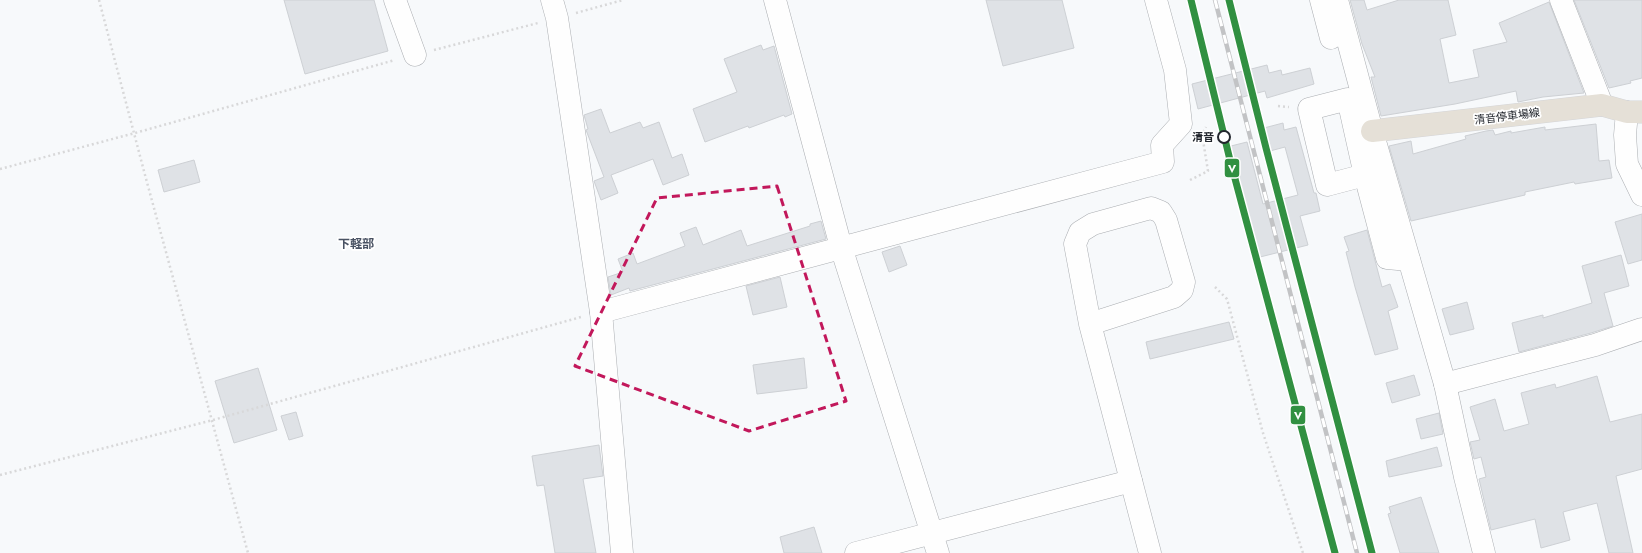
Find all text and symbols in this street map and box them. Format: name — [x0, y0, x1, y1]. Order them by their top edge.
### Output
street label: 清音停車場線 — [1473, 104, 1541, 128]
place label: 清音 — [1192, 129, 1214, 145]
marker: 清音 — [1217, 130, 1231, 144]
line badge: V — [1224, 158, 1240, 178]
text: V — [1227, 160, 1237, 176]
district label: 下軽部 — [338, 235, 374, 253]
line badge: V — [1290, 405, 1306, 425]
text: V — [1293, 407, 1303, 423]

